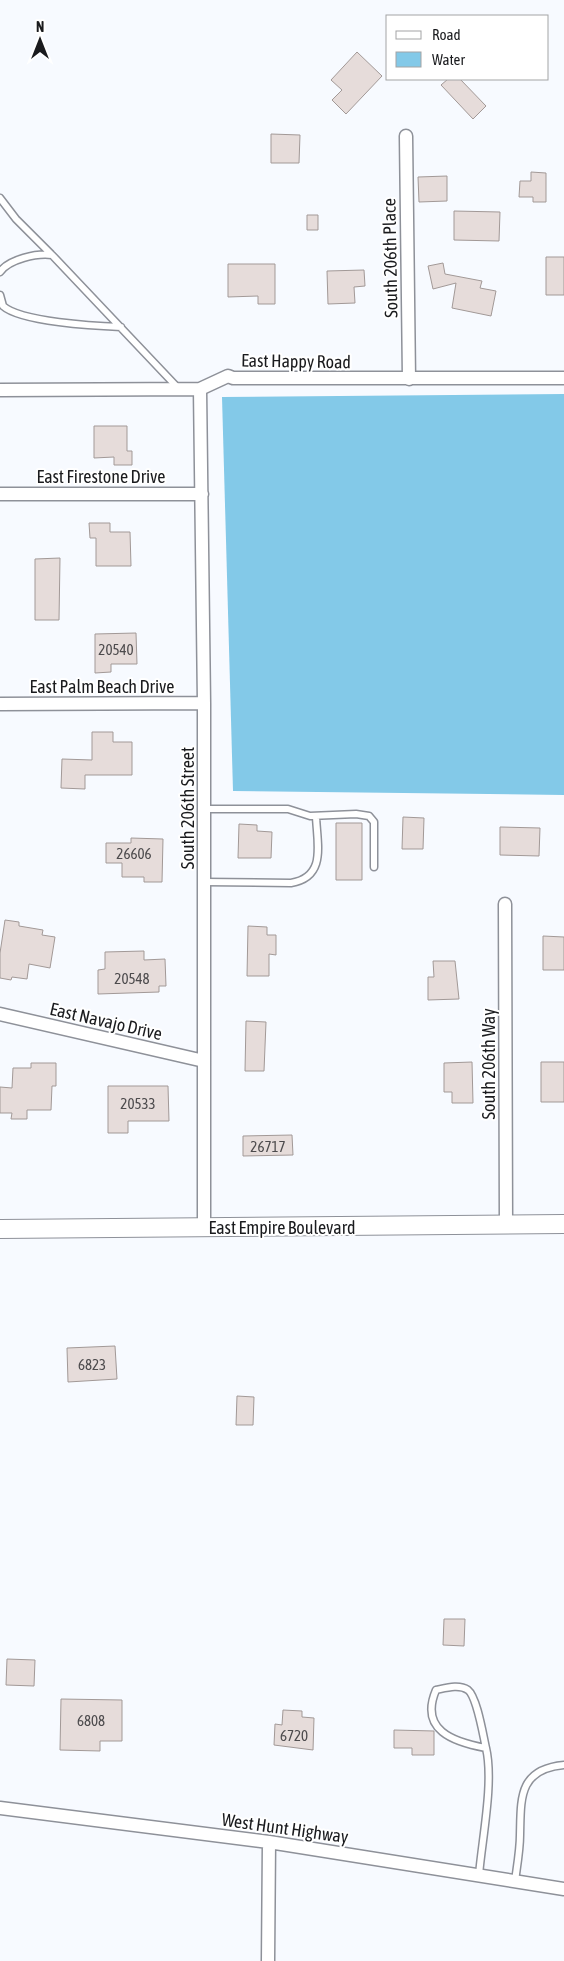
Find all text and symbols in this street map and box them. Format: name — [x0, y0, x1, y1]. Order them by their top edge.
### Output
north arrow — [15, 15, 65, 65]
legend — [386, 15, 549, 80]
text: N — [36, 19, 44, 35]
text: Road — [432, 26, 461, 43]
text: Water — [432, 51, 465, 68]
street label: South 206th Place — [378, 198, 402, 318]
street label: East Happy Road — [241, 350, 351, 372]
street label: East Firestone Drive — [36, 466, 166, 487]
house number: 20540 — [98, 641, 134, 658]
street label: East Palm Beach Drive — [30, 676, 174, 697]
street label: South 206th Street — [177, 747, 198, 869]
house number: 26606 — [116, 845, 152, 862]
house number: 20548 — [114, 970, 150, 987]
street label: East Navajo Drive — [48, 998, 164, 1044]
street label: South 206th Way — [478, 1008, 499, 1120]
house number: 20533 — [120, 1095, 156, 1112]
house number: 26717 — [250, 1138, 286, 1155]
street label: East Empire Boulevard — [208, 1217, 356, 1238]
house number: 6823 — [78, 1356, 106, 1373]
house number: 6808 — [77, 1712, 105, 1729]
house number: 6720 — [280, 1727, 308, 1744]
street label: West Hunt Highway — [220, 1809, 350, 1847]

